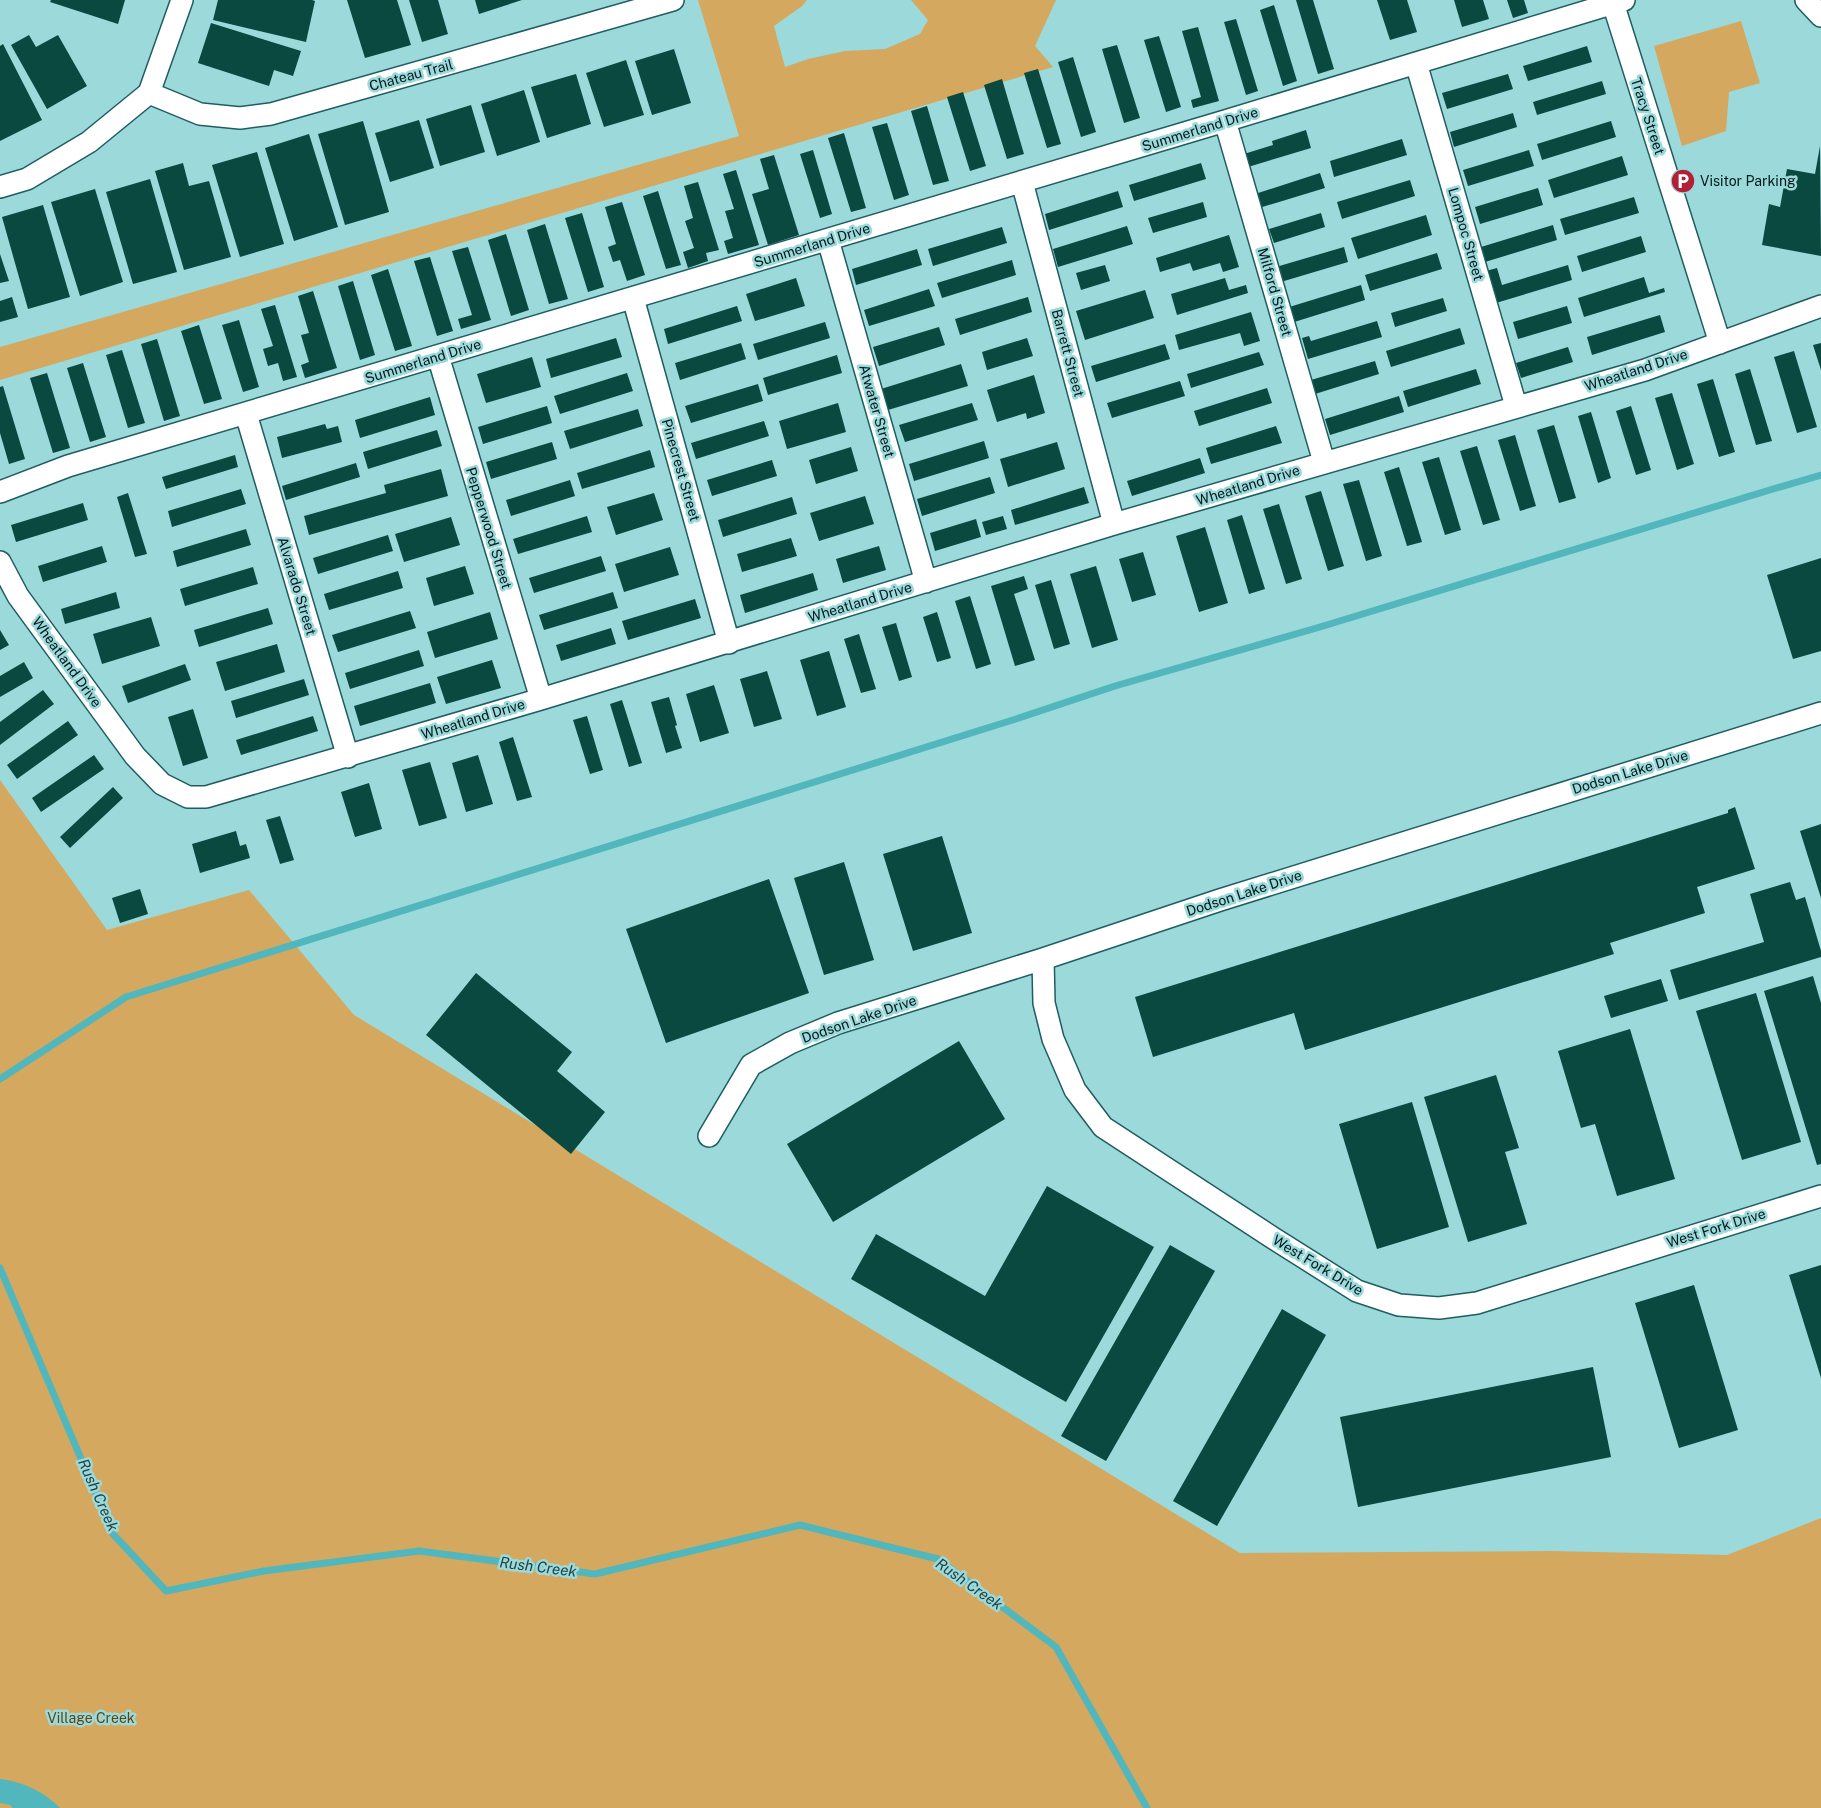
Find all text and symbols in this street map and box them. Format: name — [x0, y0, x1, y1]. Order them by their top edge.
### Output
street label: Chateau Trail — [367, 56, 455, 94]
street label: Tracy Street — [1628, 75, 1668, 157]
street label: Summerland Drive — [1140, 104, 1260, 154]
parking icon: Visitor Parking — [1670, 168, 1696, 194]
place label: Visitor Parking — [1700, 173, 1796, 189]
street label: Lompoc Street — [1445, 186, 1487, 282]
street label: Summerland Drive — [752, 220, 872, 270]
street label: Milford Street — [1255, 246, 1295, 338]
street label: Barrett Street — [1049, 307, 1087, 399]
street label: Summerland Drive — [363, 336, 483, 386]
street label: Wheatland Drive — [1582, 346, 1690, 394]
street label: Atwater Street — [856, 363, 898, 459]
street label: Pinecrest Street — [659, 417, 703, 523]
street label: Wheatland Drive — [1194, 462, 1302, 508]
street label: Pepperwood Street — [463, 465, 515, 591]
street label: Alvarado Street — [274, 535, 320, 637]
street label: Wheatland Drive — [806, 579, 914, 625]
street label: Wheatland Drive — [29, 614, 105, 710]
street label: Wheatland Drive — [419, 696, 527, 742]
street label: Dodson Lake Drive — [1570, 747, 1690, 797]
street label: Dodson Lake Drive — [1184, 867, 1304, 919]
street label: Dodson Lake Drive — [800, 992, 919, 1046]
street label: West Fork Drive — [1665, 1205, 1767, 1251]
street label: West Fork Drive — [1270, 1232, 1366, 1298]
water label: Rush Creek — [75, 1456, 122, 1534]
water label: Rush Creek — [499, 1553, 578, 1580]
water label: Rush Creek — [933, 1554, 1007, 1613]
park label: Village Creek — [47, 1710, 135, 1726]

